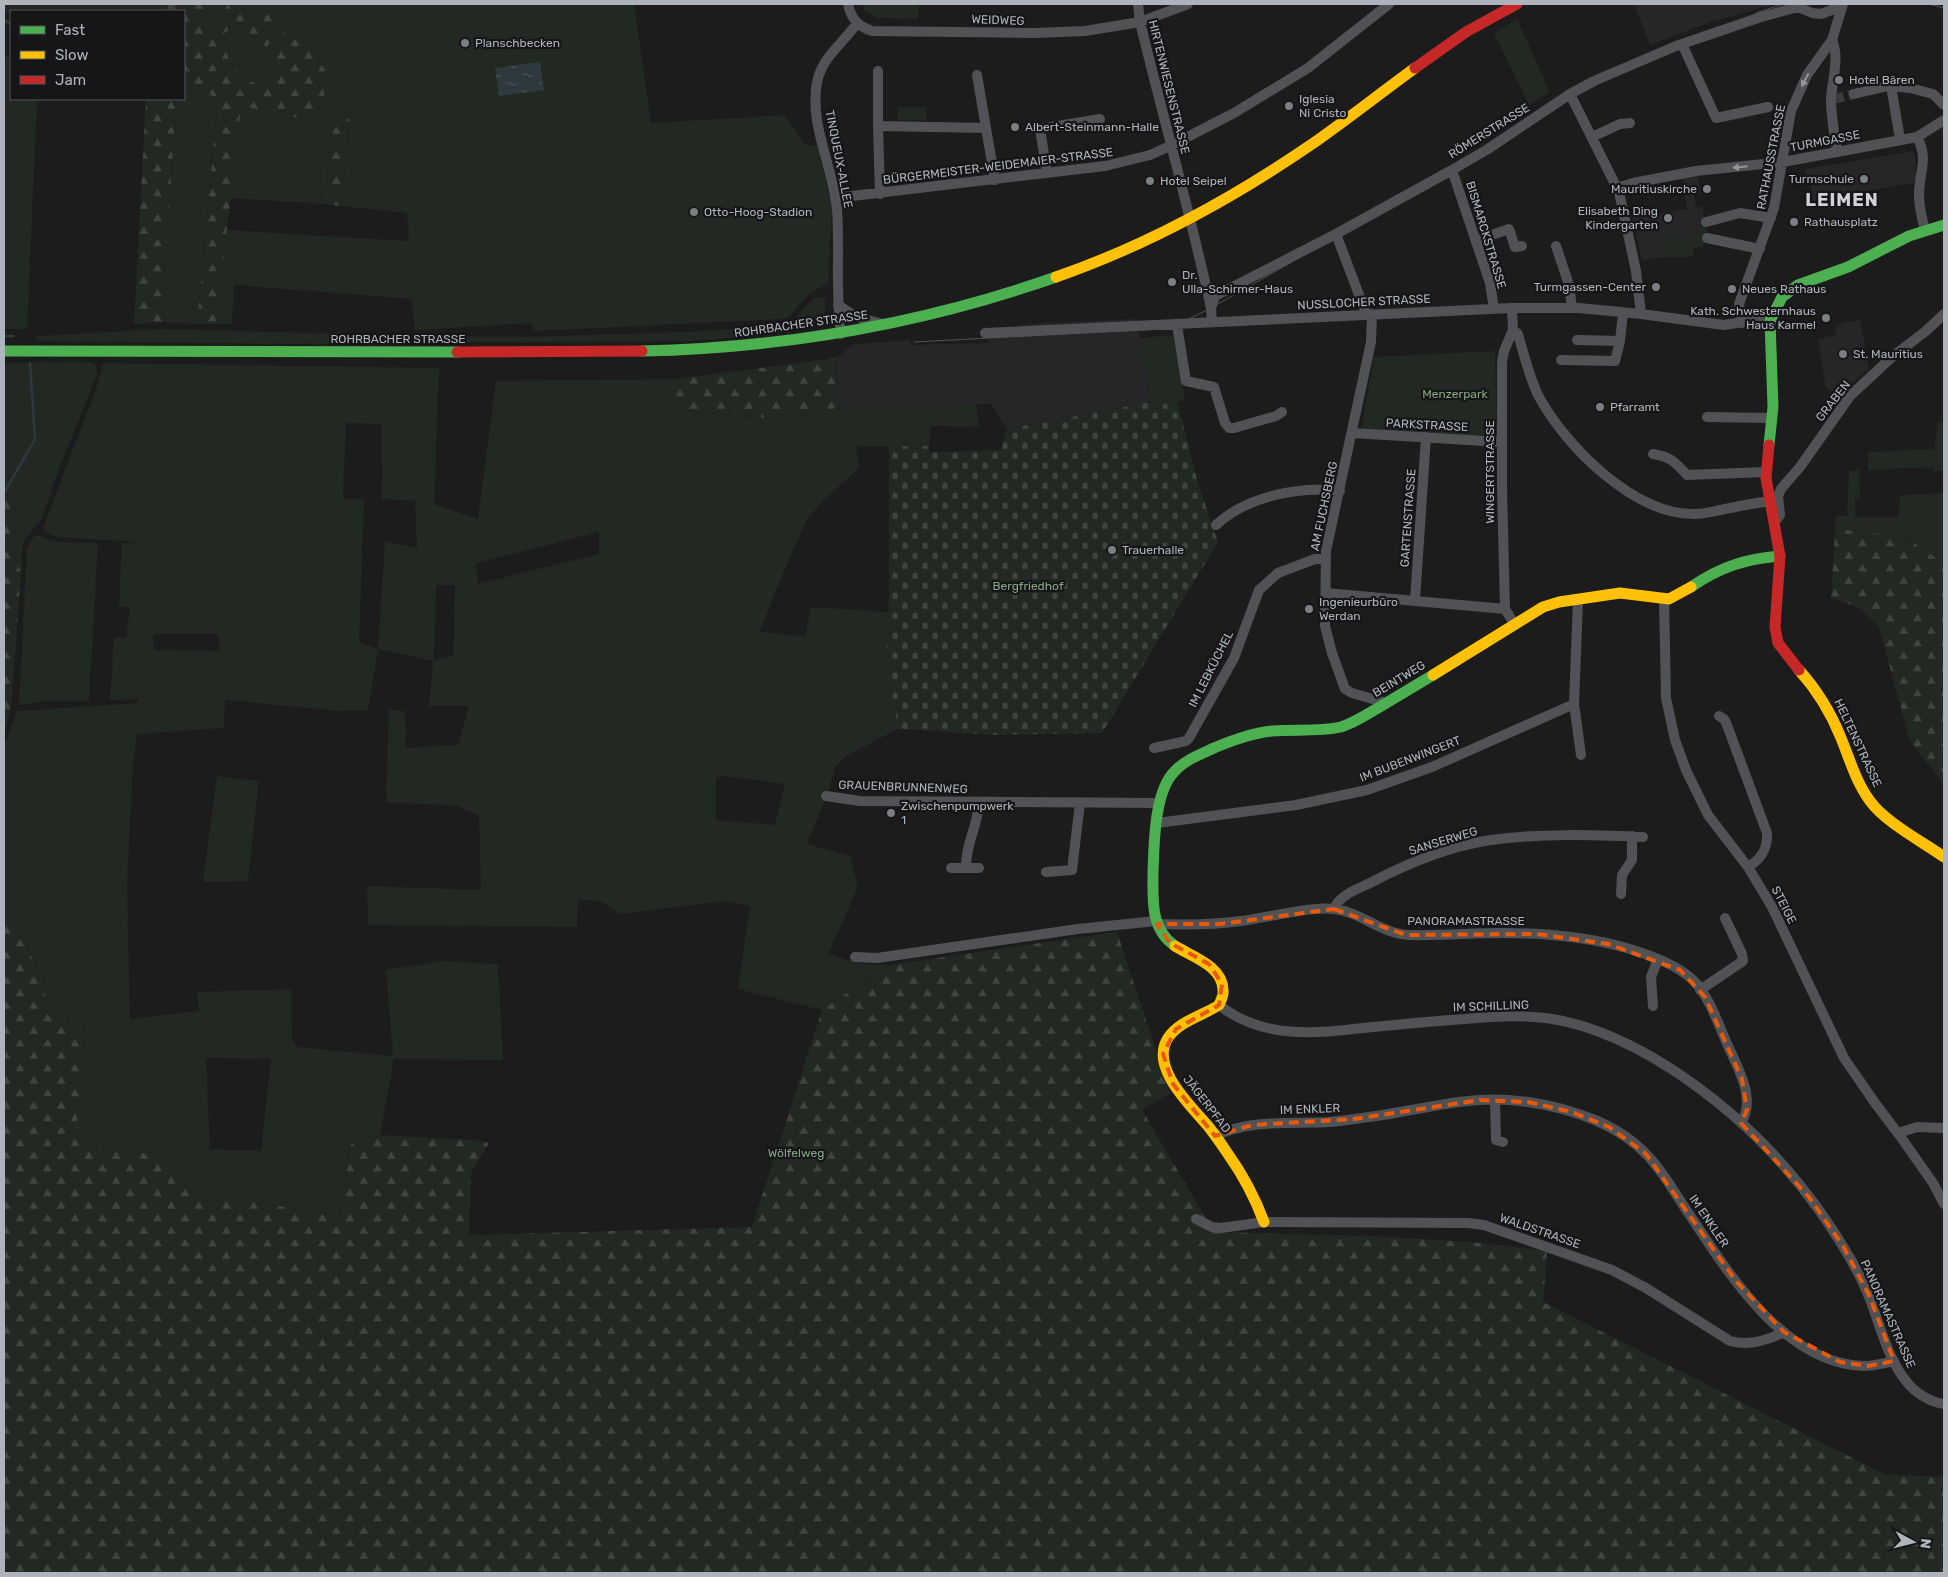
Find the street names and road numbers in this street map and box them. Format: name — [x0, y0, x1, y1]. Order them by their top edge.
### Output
street label: WEIDWEG — [971, 12, 1025, 28]
street label: HIRTENWIESENSTRASSE — [1146, 19, 1192, 155]
street label: RÖMERSTRASSE — [1446, 100, 1532, 162]
street label: RATHAUSSTRASSE — [1754, 103, 1788, 211]
street label: TINQUEUX-ALLEE — [823, 109, 855, 209]
street label: TURMGASSE — [1789, 127, 1861, 155]
street label: BÜRGERMEISTER-WEIDEMAIER-STRASSE — [882, 145, 1114, 187]
street label: BISMARCKSTRASSE — [1463, 180, 1509, 290]
street label: NUSSLOCHER STRASSE — [1297, 292, 1431, 312]
street label: ROHRBACHER STRASSE — [733, 308, 869, 340]
street label: ROHRBACHER STRASSE — [330, 332, 466, 346]
street label: GRABEN — [1813, 378, 1853, 424]
street label: PARKSTRASSE — [1385, 416, 1469, 434]
street label: WINGERTSTRASSE — [1483, 420, 1497, 524]
street label: AM FUCHSBERG — [1308, 460, 1340, 552]
street label: GARTENSTRASSE — [1398, 468, 1418, 568]
street label: IM LEBKÜCHEL — [1186, 628, 1236, 710]
street label: BEINTWEG — [1370, 658, 1428, 700]
street label: HELTENSTRASSE — [1831, 697, 1885, 789]
street label: IM BUBENWINGERT — [1357, 733, 1463, 785]
street label: GRAUENBRUNNENWEG — [838, 778, 968, 796]
street label: SANSERWEG — [1407, 824, 1479, 858]
street label: STEIGE — [1769, 884, 1799, 926]
street label: PANORAMASTRASSE — [1407, 914, 1525, 928]
street label: IM SCHILLING — [1453, 998, 1529, 1014]
street label: JÄGERPFAD — [1180, 1072, 1234, 1136]
street label: IM ENKLER — [1280, 1101, 1341, 1117]
street label: IM ENKLER — [1686, 1192, 1732, 1250]
street label: WALDSTRASSE — [1498, 1211, 1582, 1251]
street label: PANORAMASTRASSE — [1858, 1258, 1918, 1370]

